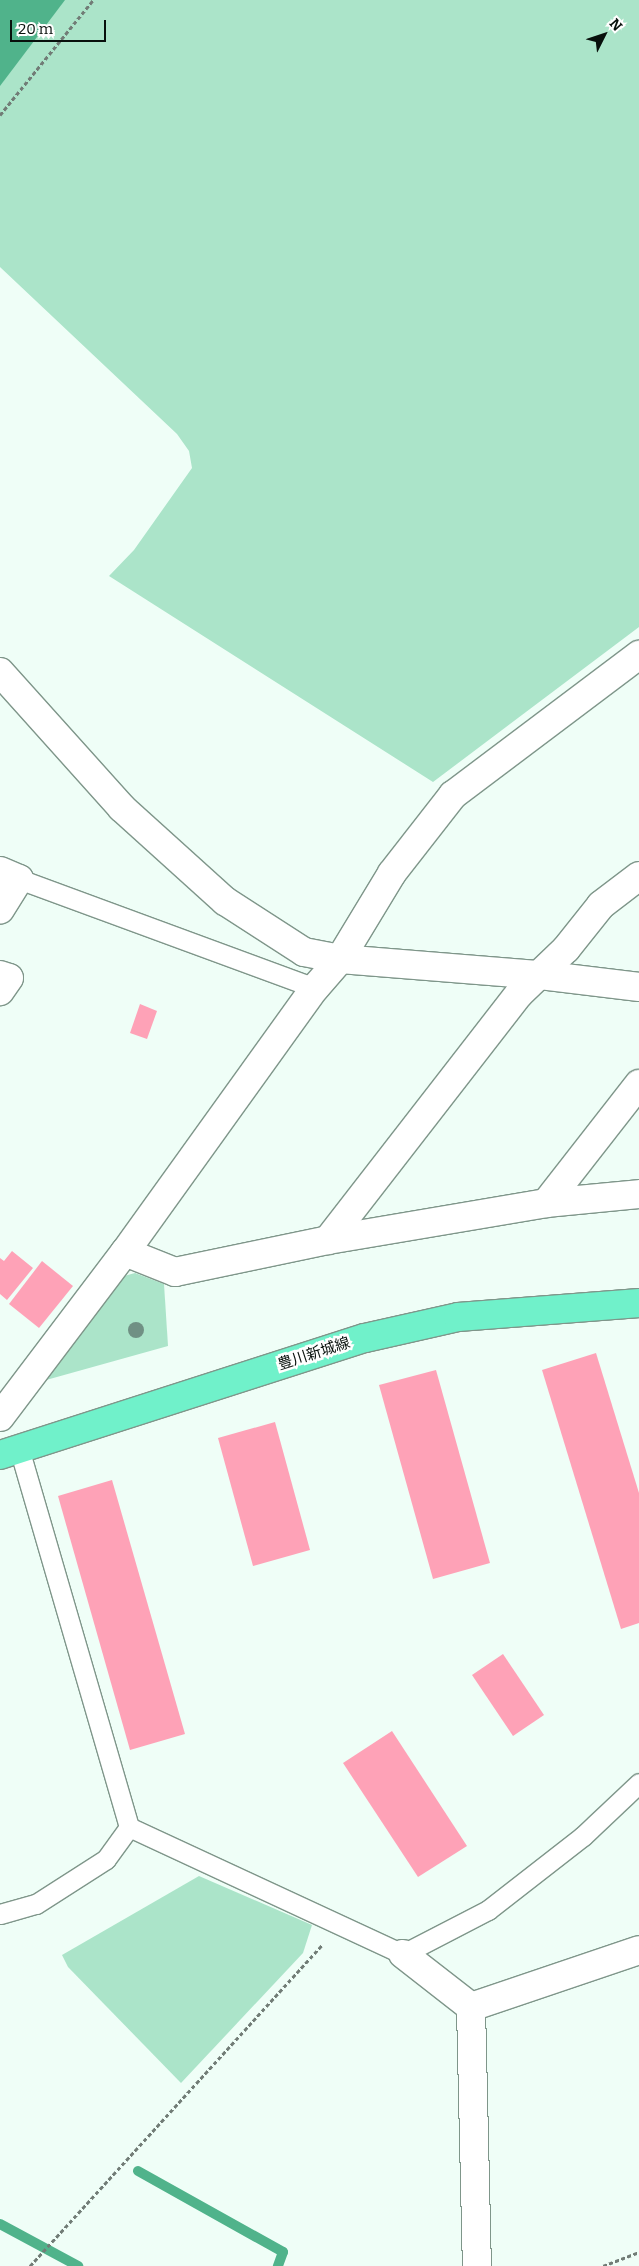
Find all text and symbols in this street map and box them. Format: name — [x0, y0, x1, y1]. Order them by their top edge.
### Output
scale bar — [12, 10, 109, 42]
north arrow — [579, 10, 629, 60]
text: N — [606, 15, 626, 34]
text: 20 m — [18, 20, 53, 38]
street label: 豊川新城線 — [276, 1334, 352, 1374]

